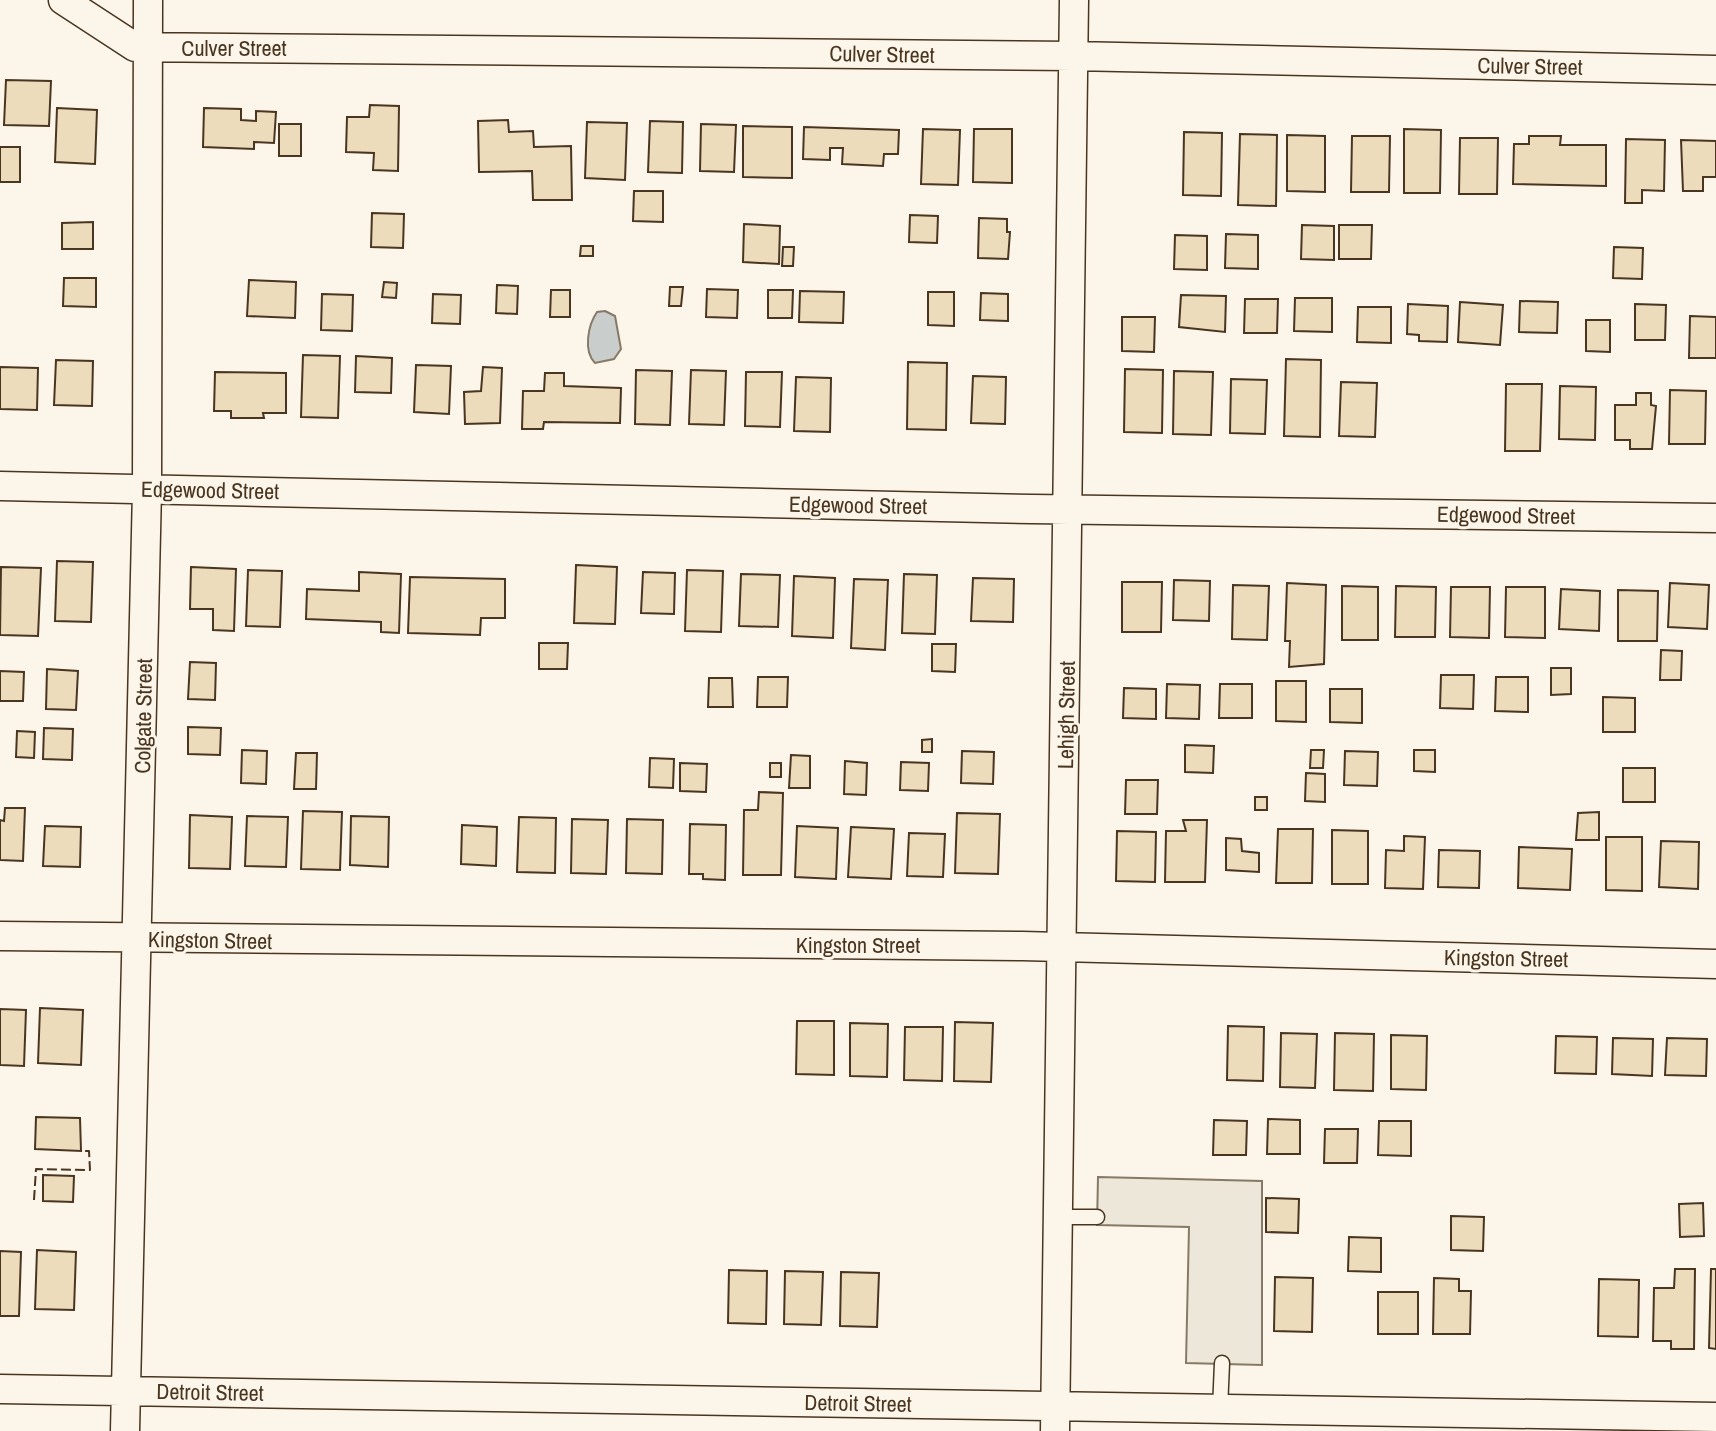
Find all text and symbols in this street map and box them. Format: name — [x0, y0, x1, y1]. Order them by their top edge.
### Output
street label: Culver Street — [181, 33, 287, 63]
street label: Culver Street — [829, 38, 935, 70]
street label: Culver Street — [1477, 50, 1583, 82]
street label: Edgewood Street — [141, 474, 279, 506]
street label: Edgewood Street — [789, 489, 927, 521]
street label: Edgewood Street — [1437, 499, 1575, 531]
street label: Colgate Street — [127, 658, 159, 774]
street label: Lehigh Street — [1050, 661, 1082, 769]
street label: Kingston Street — [148, 924, 272, 956]
street label: Kingston Street — [796, 930, 920, 960]
street label: Kingston Street — [1444, 942, 1568, 974]
street label: Detroit Street — [156, 1376, 264, 1408]
street label: Detroit Street — [804, 1387, 912, 1419]

